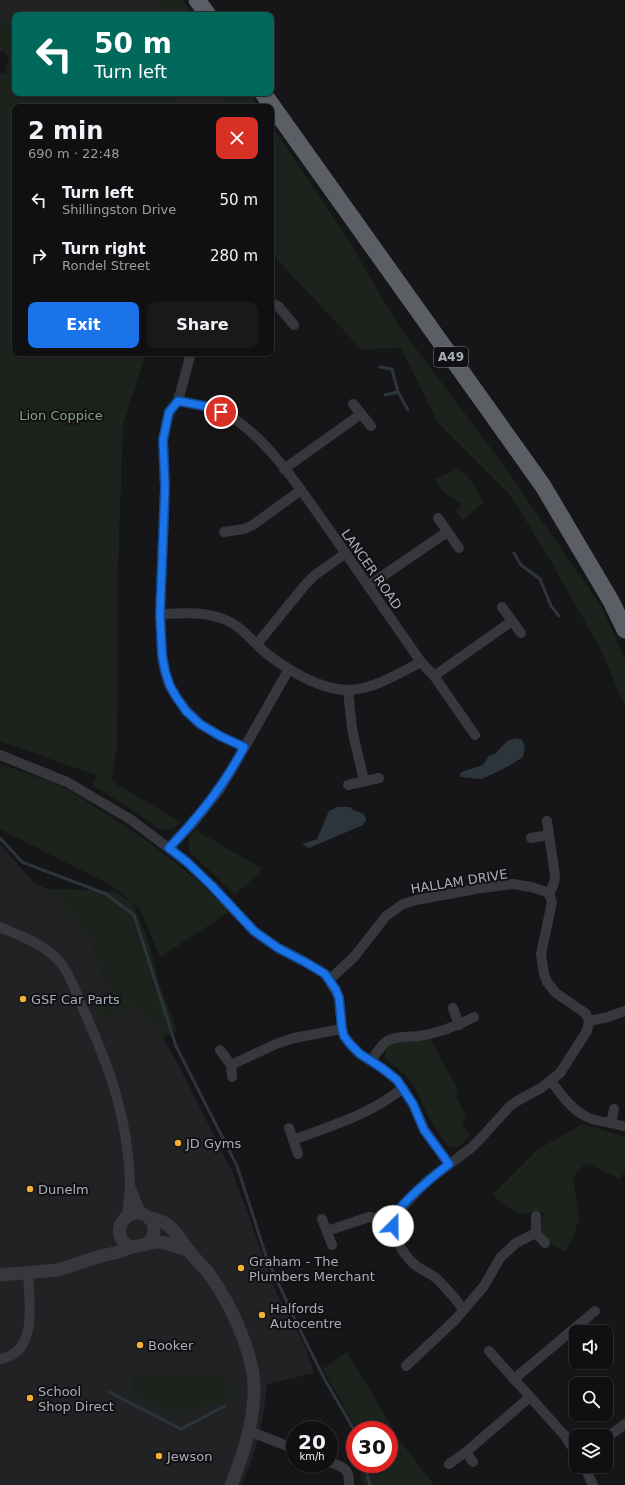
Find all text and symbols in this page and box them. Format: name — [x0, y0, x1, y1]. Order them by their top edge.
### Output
text: 50 m — [94, 27, 172, 60]
icon: left — [28, 28, 80, 80]
text: Turn left — [94, 61, 167, 82]
text: 2 min — [28, 117, 103, 145]
button: close — [216, 117, 258, 159]
text: 690 m · 22:48 — [28, 146, 119, 161]
text: Turn left — [62, 184, 134, 202]
icon: left — [28, 189, 50, 211]
text: 50 m — [220, 191, 258, 209]
text: Shillingston Drive — [62, 202, 176, 217]
text: Turn right — [62, 240, 146, 258]
icon: right — [28, 245, 50, 267]
text: 280 m — [210, 247, 258, 265]
text: Rondel Street — [62, 258, 150, 273]
button: Exit — [28, 302, 139, 348]
button: Share — [147, 302, 258, 348]
road number: A49 — [434, 347, 468, 367]
pin — [204, 395, 238, 429]
icon: arrive — [210, 401, 232, 423]
park label: Lion Coppice — [19, 408, 103, 423]
street label: LANCER ROAD — [338, 526, 405, 612]
street label: HALLAM DRIVE — [410, 866, 508, 897]
place label: GSF Car Parts — [31, 992, 120, 1007]
marker: GSF Car Parts — [18, 994, 28, 1004]
place label: JD Gyms — [185, 1136, 241, 1151]
marker: JD Gyms — [173, 1138, 183, 1148]
place label: Dunelm — [38, 1182, 89, 1197]
marker: Dunelm — [25, 1184, 35, 1194]
position arrow — [372, 1205, 414, 1247]
place label: Graham - The Plumbers Merchant — [249, 1254, 375, 1284]
marker: Graham - The Plumbers Merchant — [236, 1263, 246, 1273]
place label: Halfords Autocentre — [270, 1301, 342, 1331]
marker: Halfords Autocentre — [257, 1310, 267, 1320]
map controls — [569, 1325, 613, 1473]
button: sound — [569, 1325, 613, 1369]
place label: Booker — [148, 1338, 194, 1353]
marker: Booker — [135, 1340, 145, 1350]
button: search — [569, 1377, 613, 1421]
place label: School Shop Direct — [38, 1384, 114, 1414]
marker: School Shop Direct — [25, 1393, 35, 1403]
speed limit sign: 30 — [346, 1421, 398, 1473]
button: layers — [569, 1429, 613, 1473]
text: 20 — [298, 1430, 326, 1454]
place label: Jewson — [166, 1449, 212, 1464]
marker: Jewson — [154, 1451, 164, 1461]
text: km/h — [299, 1451, 325, 1462]

